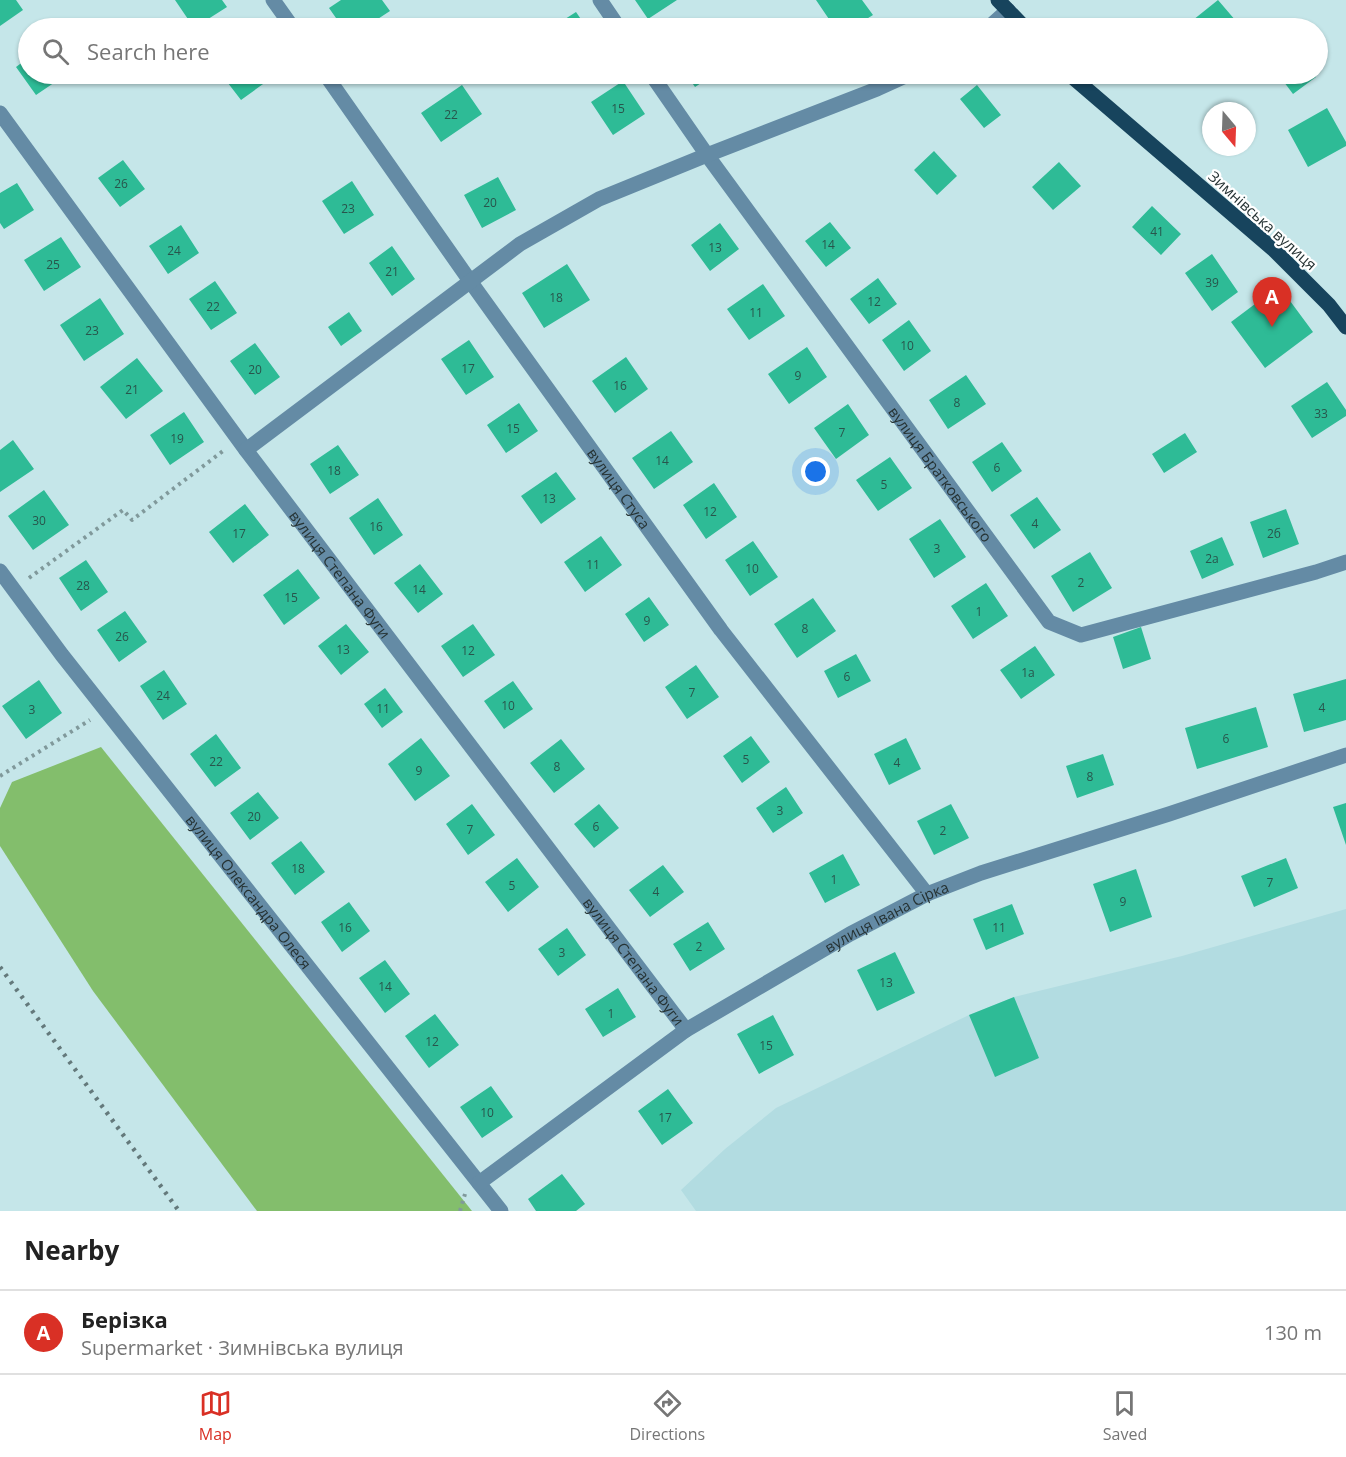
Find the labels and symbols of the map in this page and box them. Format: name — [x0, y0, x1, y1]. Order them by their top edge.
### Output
house number: 15 — [611, 100, 625, 117]
north arrow — [1202, 102, 1256, 156]
house number: 22 — [444, 106, 458, 123]
street label: Зимнівська вулиця — [1205, 166, 1321, 274]
house number: 26 — [114, 175, 128, 192]
house number: 20 — [483, 194, 497, 211]
house number: 23 — [341, 200, 355, 217]
house number: 41 — [1150, 223, 1164, 240]
house number: 14 — [821, 236, 835, 253]
house number: 13 — [708, 239, 722, 256]
house number: 24 — [167, 242, 181, 259]
house number: 25 — [46, 256, 60, 273]
house number: 21 — [385, 263, 399, 280]
house number: 39 — [1205, 274, 1219, 291]
pin: A — [1252, 278, 1292, 327]
house number: 18 — [549, 289, 563, 306]
house number: 12 — [867, 293, 881, 310]
house number: 22 — [206, 298, 220, 315]
house number: 11 — [749, 304, 763, 321]
house number: 23 — [85, 322, 99, 339]
house number: 10 — [900, 337, 914, 354]
house number: 17 — [461, 360, 475, 377]
house number: 20 — [248, 361, 262, 378]
house number: 9 — [795, 367, 802, 384]
house number: 16 — [613, 377, 627, 394]
house number: 21 — [125, 381, 139, 398]
house number: 8 — [954, 394, 961, 411]
street label: вулиця Братковського — [884, 402, 997, 546]
house number: 33 — [1314, 405, 1328, 422]
house number: 15 — [506, 420, 520, 437]
house number: 7 — [839, 424, 846, 441]
house number: 19 — [170, 430, 184, 447]
street label: вулиця Стуса — [583, 444, 655, 533]
house number: 14 — [655, 452, 669, 469]
your location — [801, 457, 830, 486]
house number: 6 — [994, 459, 1001, 476]
house number: 18 — [327, 462, 341, 479]
house number: 5 — [881, 476, 888, 493]
house number: 13 — [542, 490, 556, 507]
house number: 12 — [703, 503, 717, 520]
street label: вулиця Степана Фуги — [285, 506, 395, 642]
house number: 30 — [32, 512, 46, 529]
house number: 4 — [1032, 515, 1039, 532]
house number: 16 — [369, 518, 383, 535]
house number: 17 — [232, 525, 246, 542]
house number: 2б — [1267, 525, 1281, 542]
house number: 3 — [934, 540, 941, 557]
house number: 2а — [1205, 550, 1219, 567]
house number: 11 — [586, 556, 600, 573]
house number: 10 — [745, 560, 759, 577]
house number: 2 — [1078, 574, 1085, 591]
house number: 28 — [76, 577, 90, 594]
house number: 14 — [412, 581, 426, 598]
house number: 15 — [284, 589, 298, 606]
house number: 1 — [976, 603, 982, 620]
house number: 9 — [644, 612, 651, 629]
house number: 8 — [802, 620, 809, 637]
house number: 26 — [115, 628, 129, 645]
house number: 13 — [336, 641, 350, 658]
house number: 12 — [461, 642, 475, 659]
house number: 1а — [1021, 664, 1035, 681]
house number: 6 — [844, 668, 851, 685]
house number: 7 — [689, 684, 696, 701]
house number: 24 — [156, 687, 170, 704]
house number: 10 — [501, 697, 515, 714]
house number: 4 — [1319, 699, 1326, 716]
house number: 11 — [376, 700, 390, 717]
house number: 3 — [29, 701, 36, 718]
house number: 6 — [1223, 730, 1230, 747]
house number: 5 — [743, 751, 750, 768]
house number: 22 — [209, 753, 223, 770]
house number: 4 — [894, 754, 901, 771]
house number: 8 — [554, 758, 561, 775]
house number: 9 — [416, 762, 423, 779]
house number: 8 — [1087, 768, 1094, 785]
house number: 3 — [777, 802, 784, 819]
house number: 20 — [247, 808, 261, 825]
street label: вулиця Олександра Олеся — [182, 810, 316, 973]
house number: 6 — [593, 818, 600, 835]
house number: 7 — [467, 821, 474, 838]
house number: 2 — [940, 822, 947, 839]
house number: 18 — [291, 860, 305, 877]
house number: 1 — [831, 871, 837, 888]
house number: 7 — [1267, 874, 1274, 891]
house number: 5 — [509, 877, 516, 894]
street label: вулиця Івана Сірка — [821, 877, 952, 957]
house number: 4 — [653, 883, 660, 900]
street label: вулиця Степана Фуги — [579, 893, 689, 1029]
house number: 9 — [1120, 893, 1127, 910]
house number: 16 — [338, 919, 352, 936]
house number: 11 — [992, 919, 1006, 936]
house number: 2 — [696, 938, 703, 955]
house number: 3 — [559, 944, 566, 961]
house number: 13 — [879, 974, 893, 991]
house number: 14 — [378, 978, 392, 995]
house number: 1 — [608, 1005, 614, 1022]
house number: 12 — [425, 1033, 439, 1050]
house number: 15 — [759, 1037, 773, 1054]
house number: 10 — [480, 1104, 494, 1121]
house number: 17 — [658, 1109, 672, 1126]

